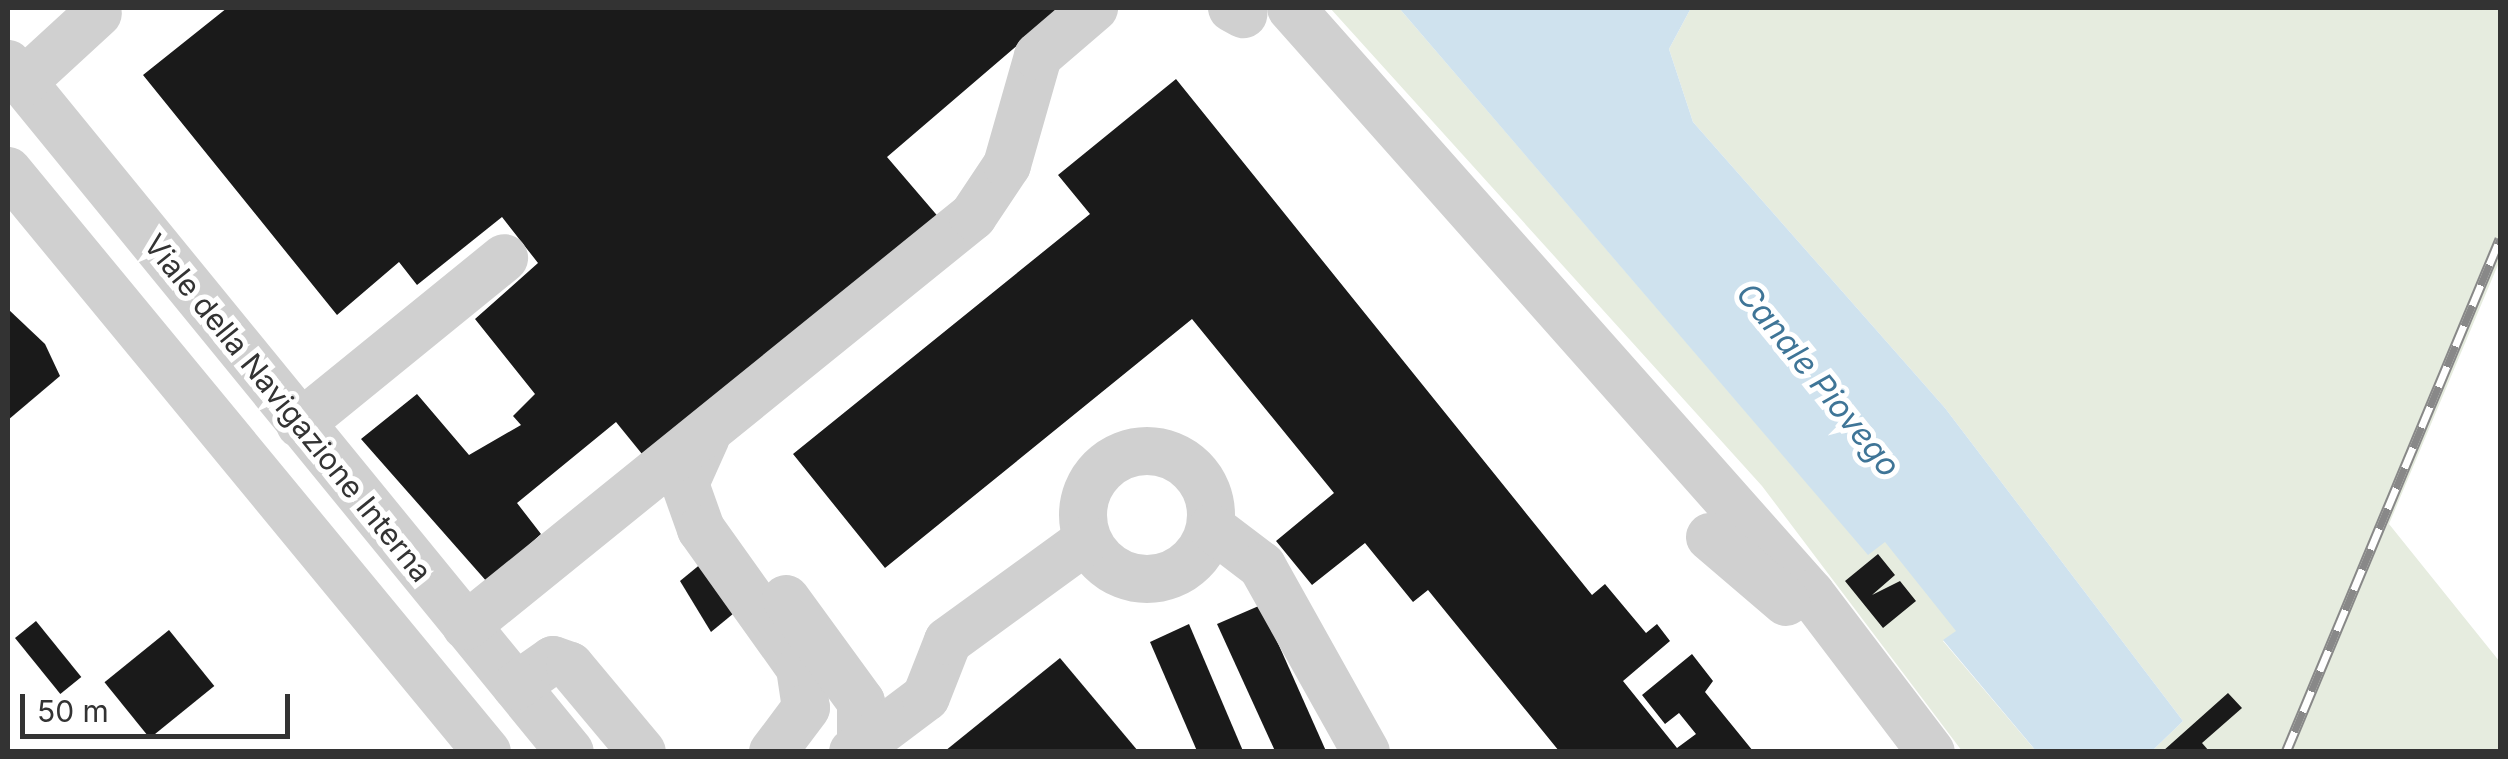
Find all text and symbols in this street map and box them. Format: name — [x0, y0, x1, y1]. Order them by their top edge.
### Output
street label: Viale della Navigazione Interna — [137, 227, 439, 589]
water label: Canale Piovego — [1728, 275, 1908, 485]
scale bar — [25, 674, 295, 736]
text: 50 m — [37, 693, 109, 729]

